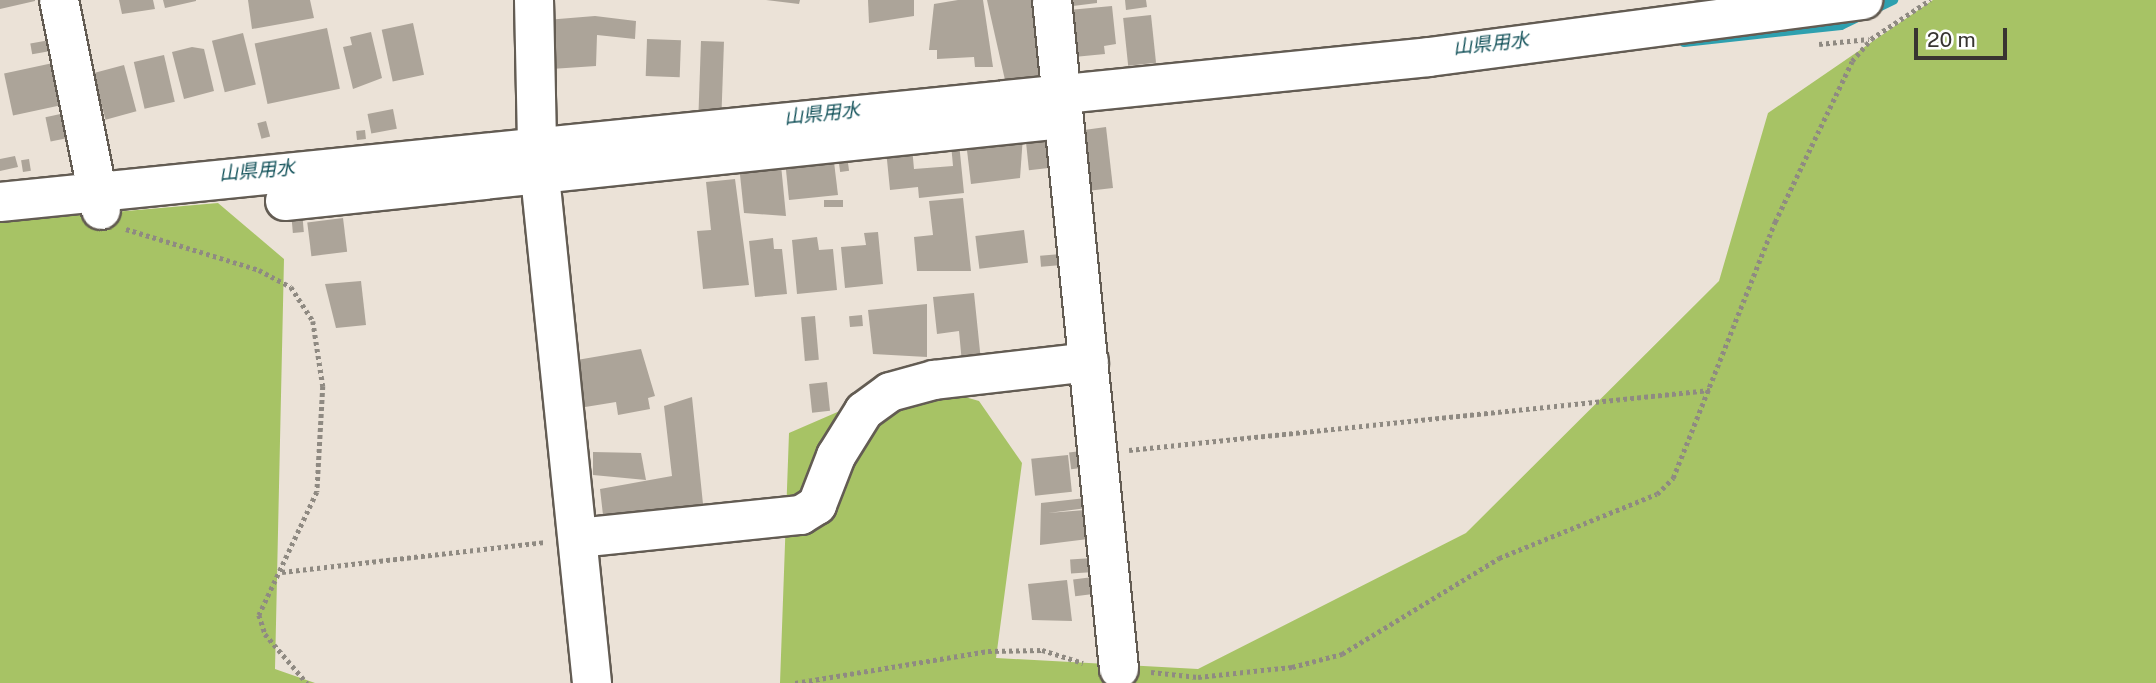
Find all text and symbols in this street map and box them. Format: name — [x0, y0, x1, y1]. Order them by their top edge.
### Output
scale bar — [1918, 14, 2011, 58]
text: 20 m — [1927, 27, 1976, 52]
water label: 山県用水 — [1452, 29, 1530, 59]
water label: 山県用水 — [783, 99, 861, 129]
water label: 山県用水 — [218, 156, 296, 186]

